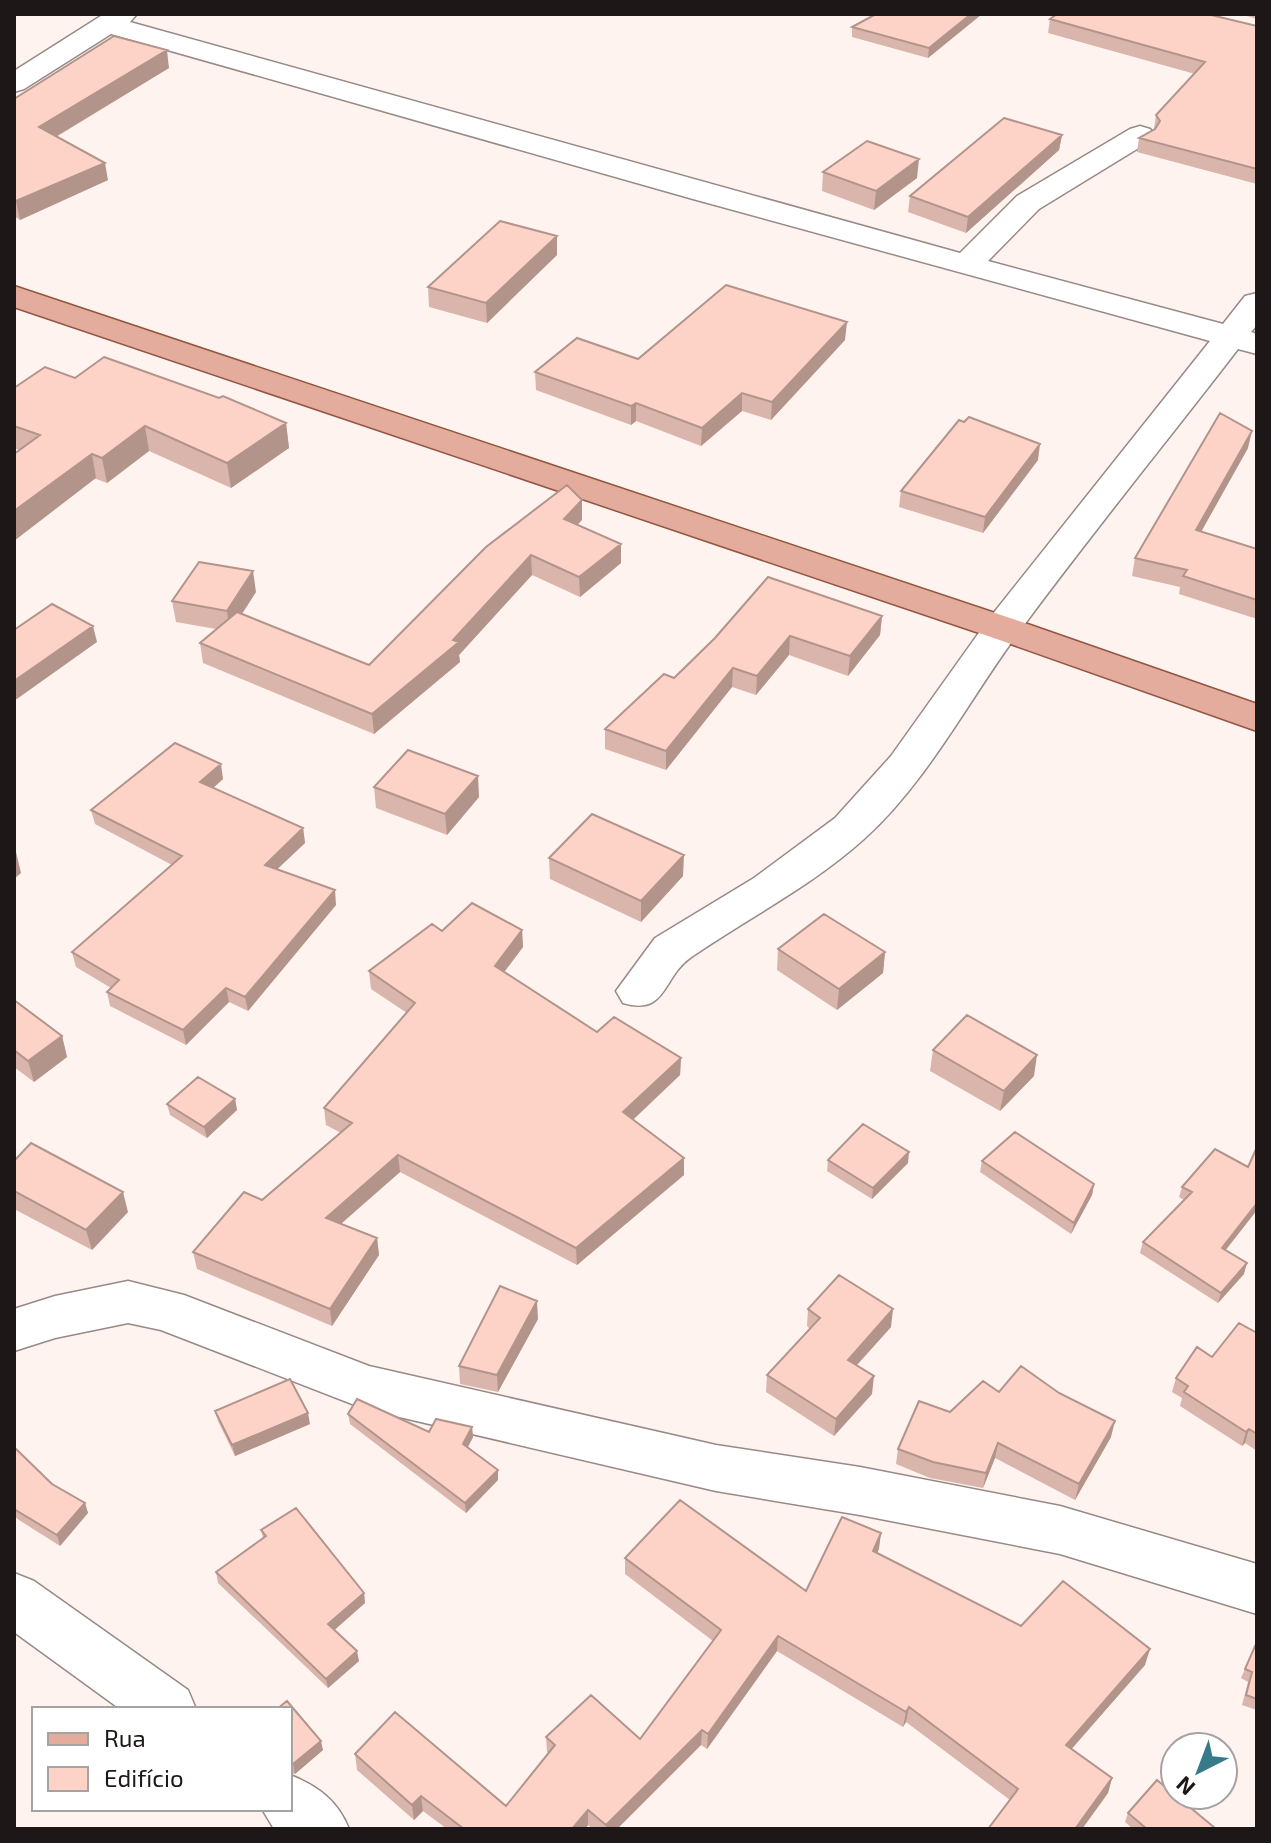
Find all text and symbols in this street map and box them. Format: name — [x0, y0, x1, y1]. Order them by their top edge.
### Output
legend — [32, 1707, 292, 1811]
text: Rua — [104, 1723, 146, 1752]
north arrow — [1159, 1731, 1239, 1811]
text: Edifício — [104, 1763, 184, 1792]
text: N — [1170, 1772, 1200, 1802]

